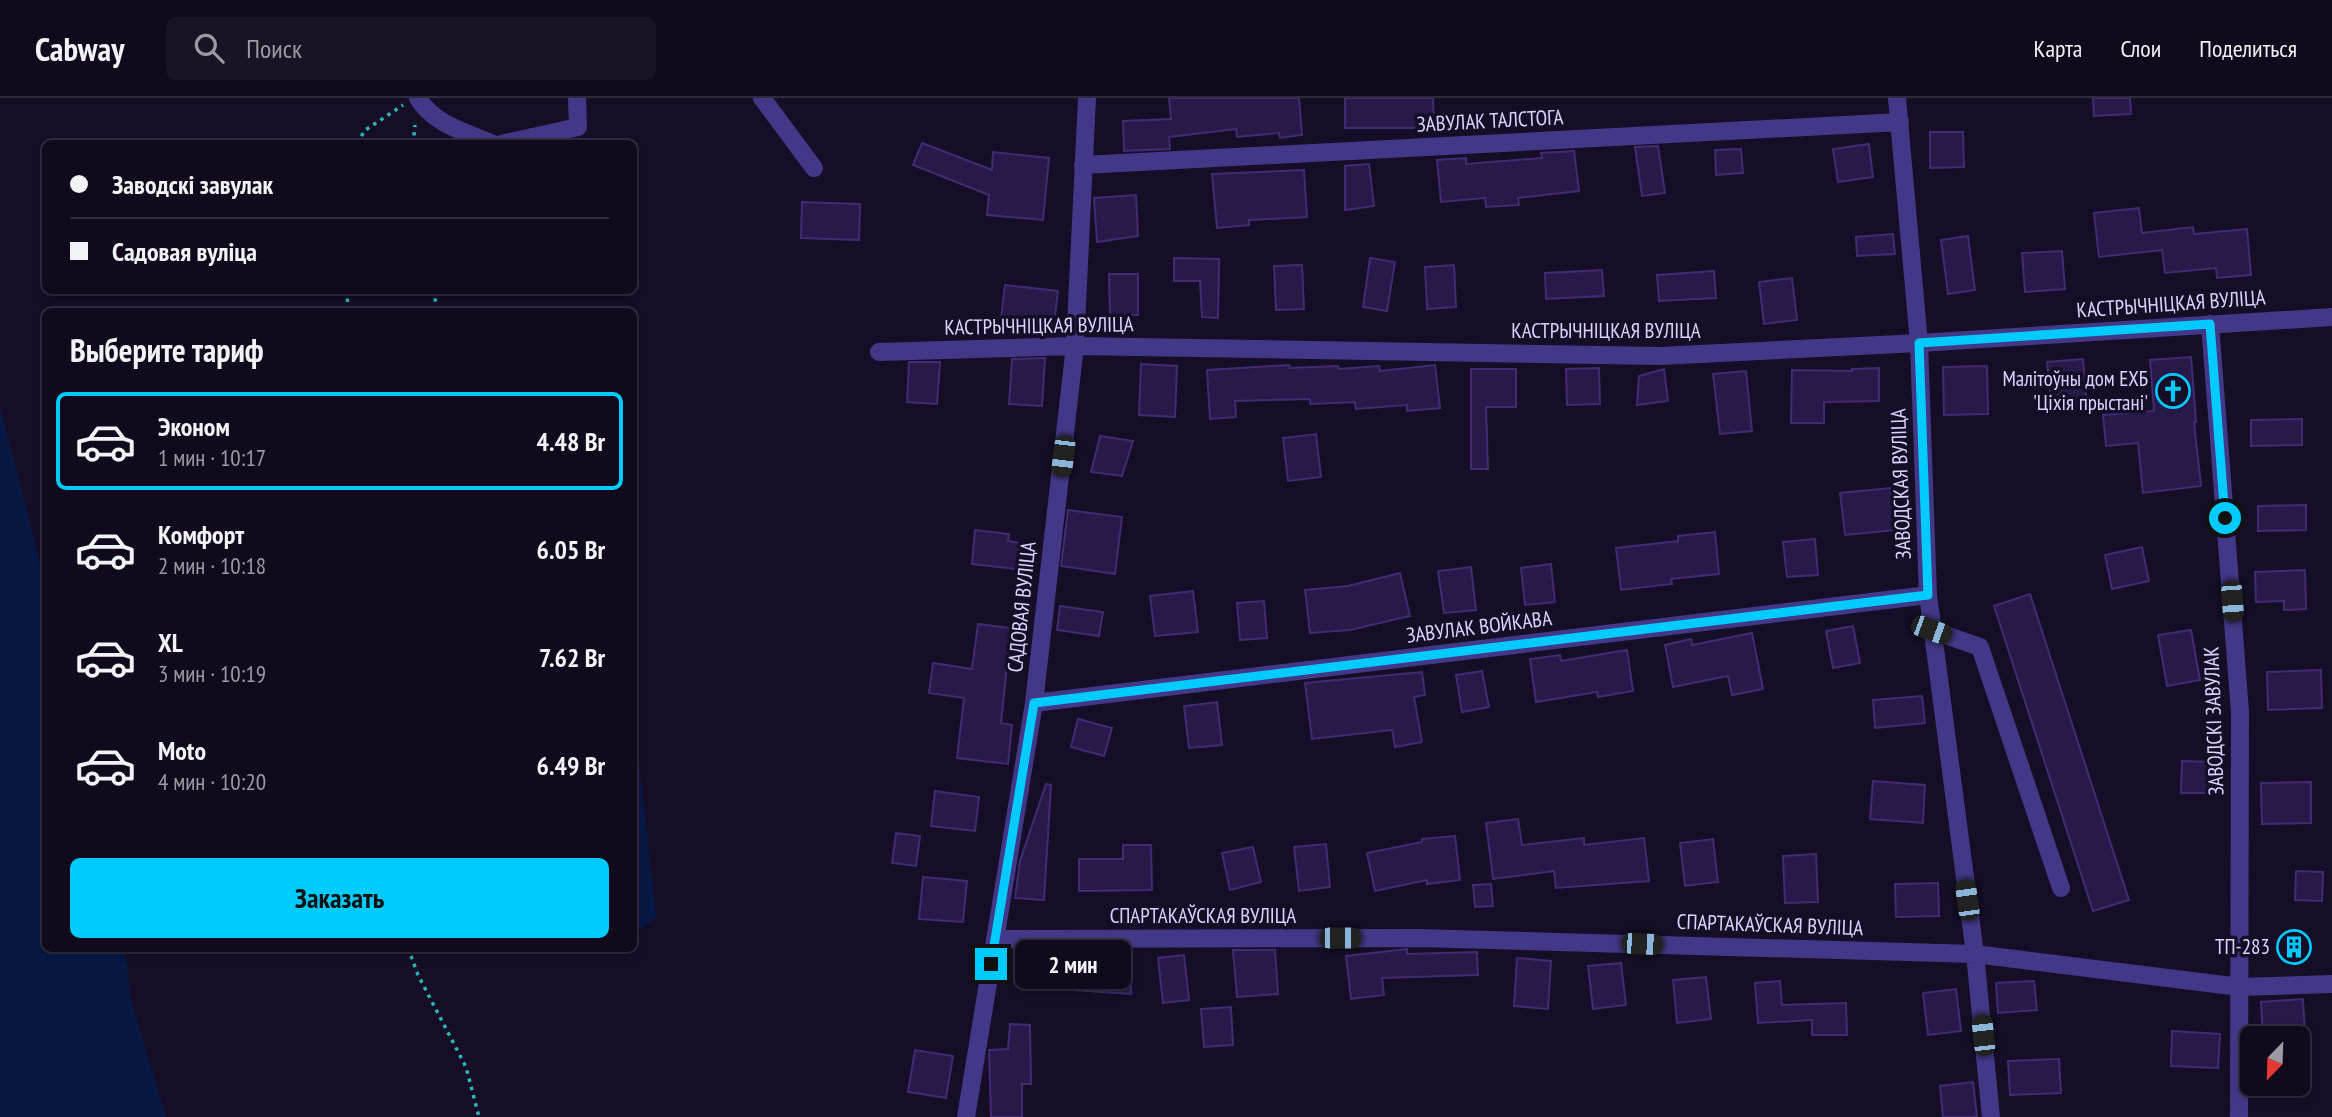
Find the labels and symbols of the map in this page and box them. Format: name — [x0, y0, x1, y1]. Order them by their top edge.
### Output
street label: ЗАВУЛАК ТАЛСТОГА — [1416, 103, 1564, 138]
street label: КАСТРЫЧНІЦКАЯ ВУЛІЦА — [2076, 283, 2266, 324]
street label: КАСТРЫЧНІЦКАЯ ВУЛІЦА — [944, 310, 1134, 341]
street label: КАСТРЫЧНІЦКАЯ ВУЛІЦА — [1511, 317, 1701, 344]
place label: Малітоўны дом ЕХБ 'Ціхія прыстані' — [2002, 365, 2148, 416]
church icon: Малітоўны дом ЕХБ 'Ціхія прыстані' — [2154, 372, 2192, 410]
street label: ЗАВОДСКАЯ ВУЛІЦА — [1884, 408, 1917, 560]
car — [1051, 434, 1076, 478]
route start — [2209, 502, 2241, 534]
street label: САДОВАЯ ВУЛІЦА — [1001, 540, 1042, 674]
car — [2221, 579, 2244, 623]
street label: ЗАВУЛАК ВОЙКАВА — [1405, 604, 1553, 649]
car — [1908, 613, 1955, 647]
street label: ЗАВОДСКІ ЗАВУЛАК — [2197, 646, 2230, 796]
car — [1954, 878, 1981, 922]
street label: СПАРТАКАЎСКАЯ ВУЛІЦА — [1110, 902, 1296, 929]
street label: СПАРТАКАЎСКАЯ ВУЛІЦА — [1676, 908, 1864, 941]
car — [1320, 928, 1362, 949]
building icon: ТП-283 — [2275, 928, 2313, 966]
car — [1621, 933, 1664, 955]
place label: ТП-283 — [2215, 933, 2270, 960]
callout: 2 мин — [1016, 940, 1131, 988]
route end — [975, 948, 1007, 980]
car — [1971, 1013, 1996, 1057]
north arrow — [2240, 1026, 2310, 1096]

